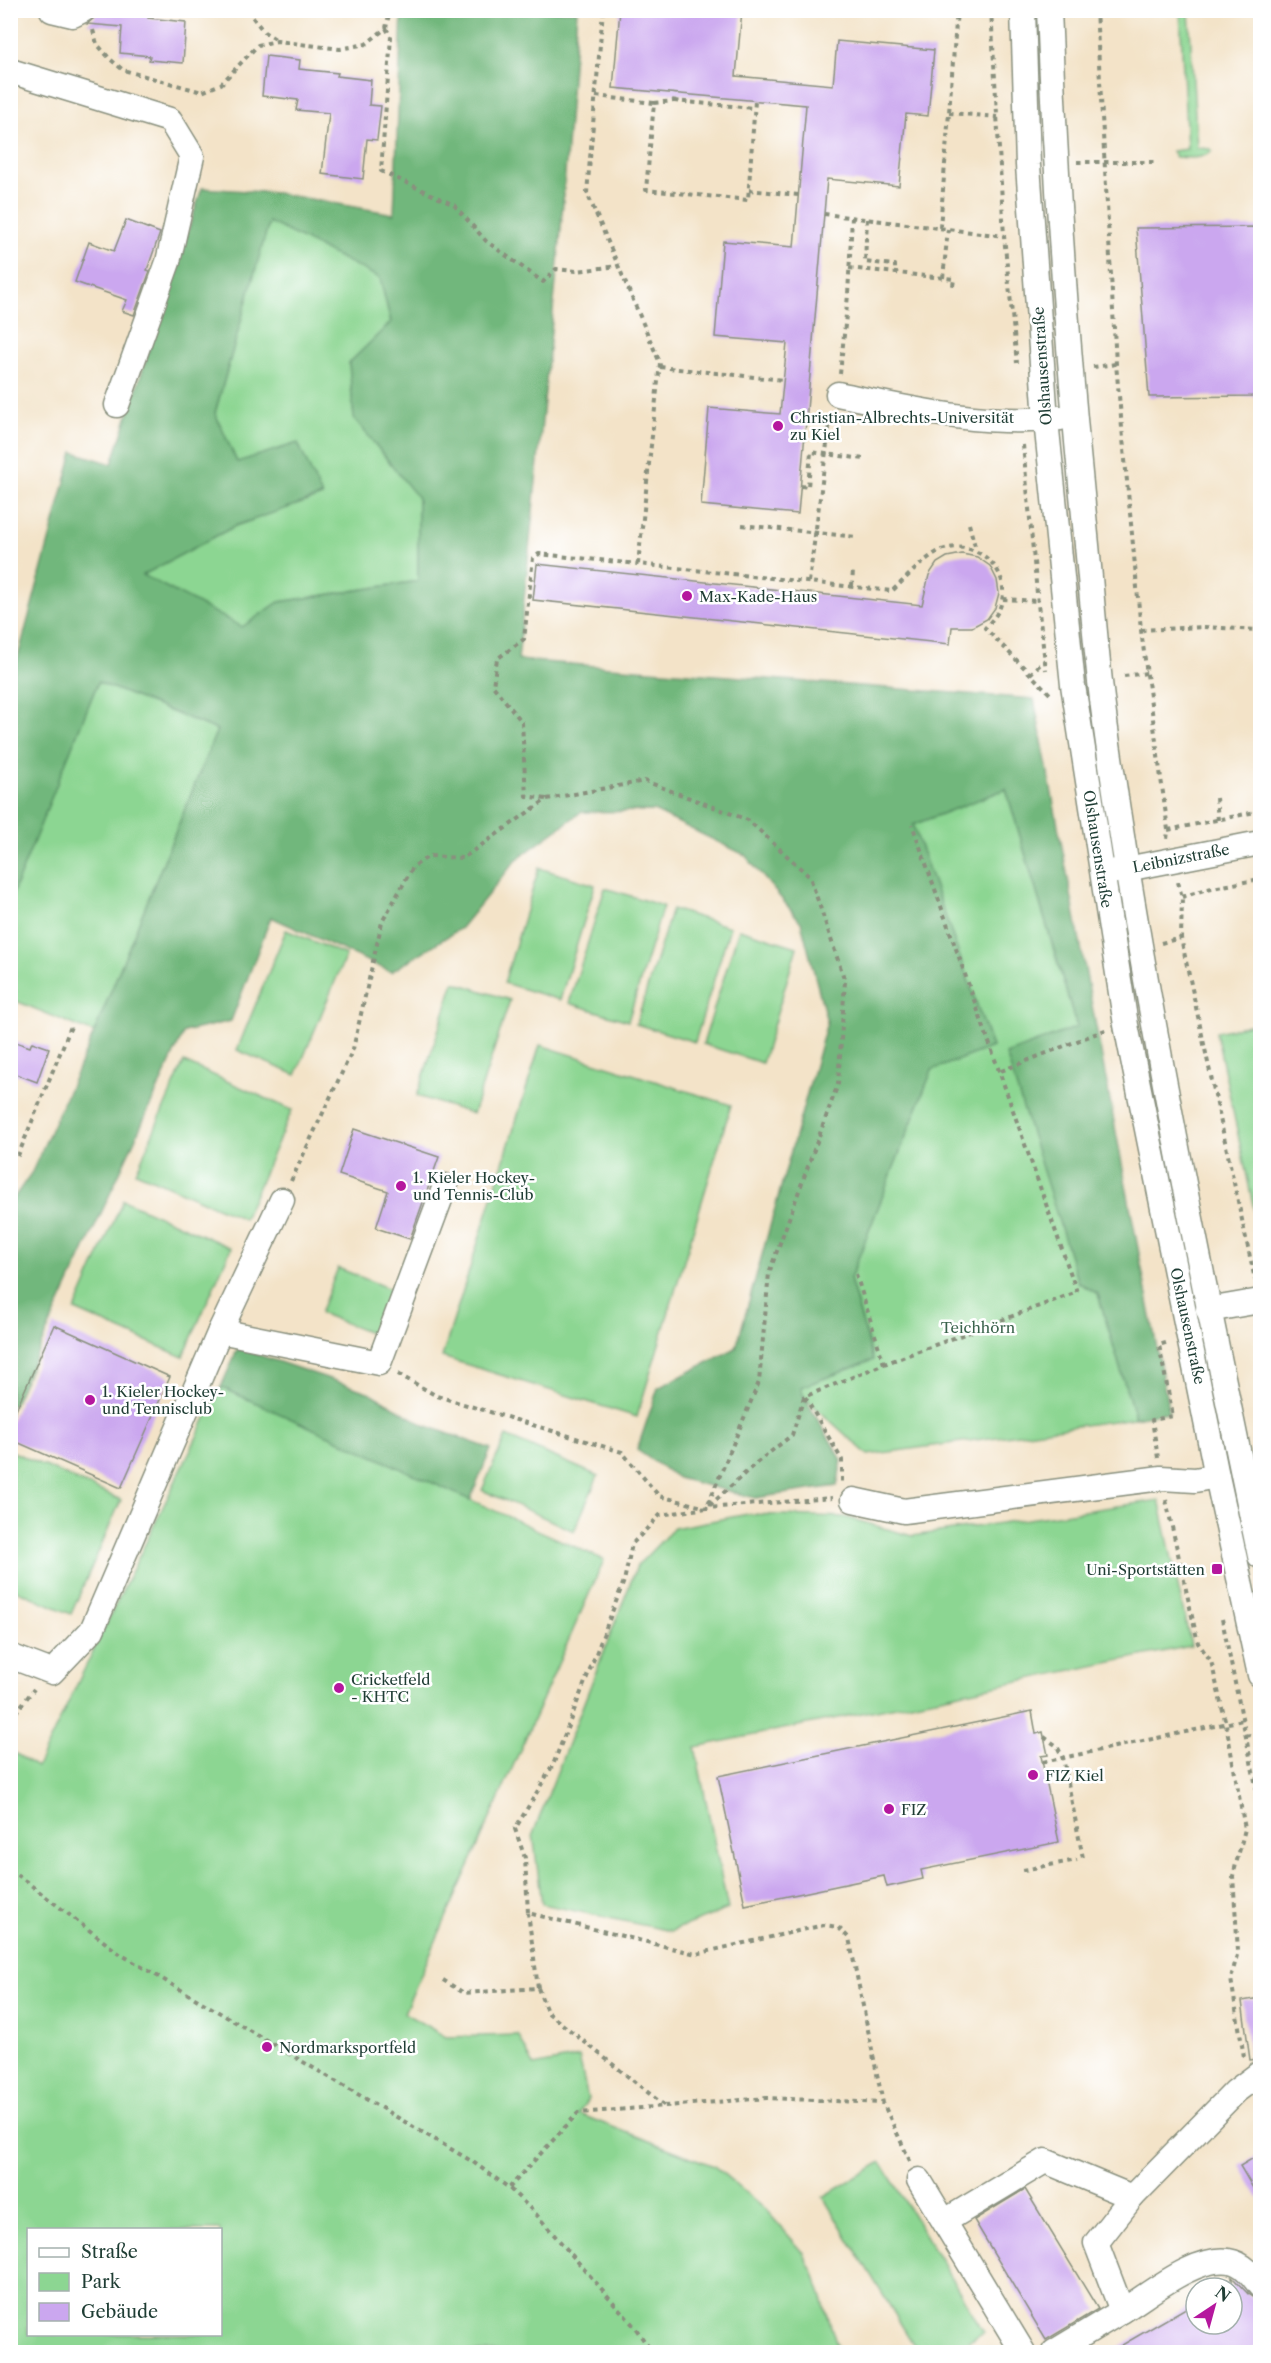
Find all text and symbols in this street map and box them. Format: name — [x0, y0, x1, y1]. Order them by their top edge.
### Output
street label: Olshausenstraße — [1028, 306, 1056, 426]
place label: Christian-Albrechts-Universität zu Kiel — [790, 408, 1015, 444]
marker: Christian-Albrechts-Universität zu Kiel — [771, 419, 785, 433]
place label: Max-Kade-Haus — [699, 587, 817, 606]
marker: Max-Kade-Haus — [680, 589, 694, 603]
street label: Olshausenstraße — [1079, 789, 1117, 909]
street label: Leibnizstraße — [1131, 839, 1231, 877]
place label: 1. Kieler Hockey- und Tennis-Club — [413, 1168, 535, 1204]
marker: 1. Kieler Hockey- und Tennis-Club — [394, 1179, 408, 1193]
street label: Olshausenstraße — [1166, 1266, 1210, 1386]
park label: Teichhörn — [941, 1318, 1016, 1337]
place label: 1. Kieler Hockey- und Tennisclub — [102, 1382, 224, 1418]
marker: 1. Kieler Hockey- und Tennisclub — [83, 1393, 97, 1407]
place label: Uni-Sportstätten — [1086, 1560, 1206, 1579]
marker: Uni-Sportstätten — [1210, 1562, 1224, 1576]
place label: Cricketfeld - KHTC — [351, 1670, 430, 1706]
marker: Cricketfeld - KHTC — [332, 1681, 346, 1695]
place label: FIZ Kiel — [1045, 1766, 1104, 1785]
marker: FIZ Kiel — [1026, 1768, 1040, 1782]
place label: FIZ — [901, 1800, 927, 1819]
marker: FIZ — [882, 1802, 896, 1816]
place label: Nordmarksportfeld — [279, 2038, 416, 2057]
marker: Nordmarksportfeld — [260, 2040, 274, 2054]
legend — [27, 2228, 222, 2336]
text: Straße — [81, 2241, 138, 2263]
text: Park — [81, 2271, 122, 2293]
north arrow — [1184, 2276, 1244, 2336]
text: N — [1211, 2282, 1234, 2306]
text: Gebäude — [81, 2301, 158, 2323]

